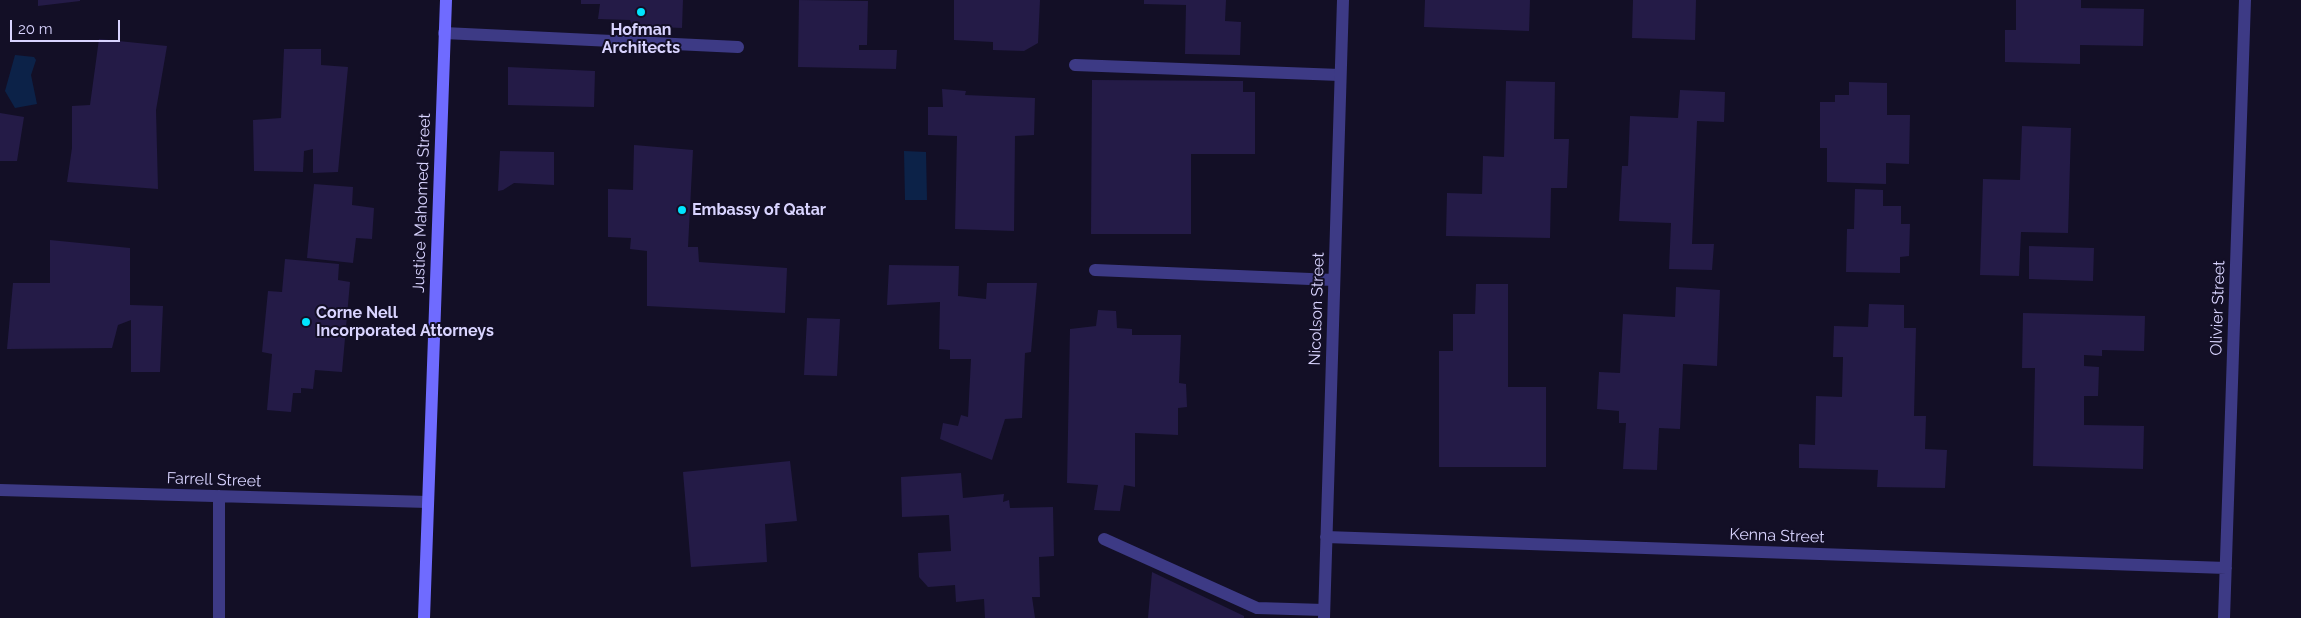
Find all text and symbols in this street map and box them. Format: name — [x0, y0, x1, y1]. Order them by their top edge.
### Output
marker: Hofman Architects — [635, 6, 647, 18]
scale bar — [12, 10, 122, 42]
text: 20 m — [18, 20, 53, 38]
place label: Hofman Architects — [602, 20, 680, 58]
street label: Justice Mahomed Street — [409, 113, 435, 293]
place label: Embassy of Qatar — [692, 200, 826, 220]
marker: Embassy of Qatar — [676, 204, 688, 216]
street label: Nicolson Street — [1305, 252, 1329, 366]
street label: Olivier Street — [2207, 260, 2229, 356]
place label: Corne Nell Incorporated Attorneys — [316, 303, 494, 341]
marker: Corne Nell Incorporated Attorneys — [300, 316, 312, 328]
street label: Farrell Street — [166, 469, 262, 491]
street label: Kenna Street — [1729, 525, 1825, 547]

